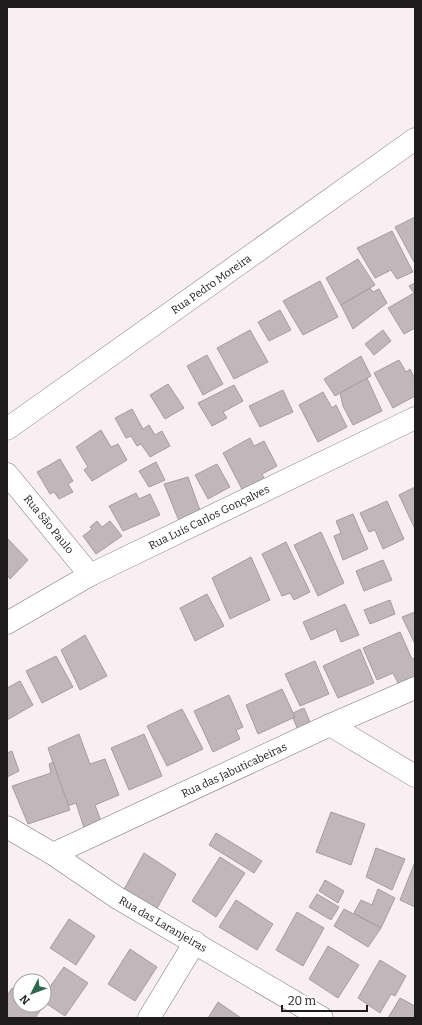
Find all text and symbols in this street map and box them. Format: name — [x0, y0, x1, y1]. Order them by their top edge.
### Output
street label: Rua Pedro Moreira — [169, 252, 254, 317]
street label: Rua Luis Carlos Gonçalves — [147, 483, 272, 552]
street label: Rua São Paulo — [21, 492, 76, 556]
street label: Rua das Jabuticabeiras — [179, 740, 289, 801]
street label: Rua das Laranjeiras — [116, 894, 209, 955]
north arrow — [12, 973, 52, 1013]
scale bar — [282, 987, 367, 1013]
text: N — [17, 991, 33, 1007]
text: 20 m — [288, 994, 317, 1008]

